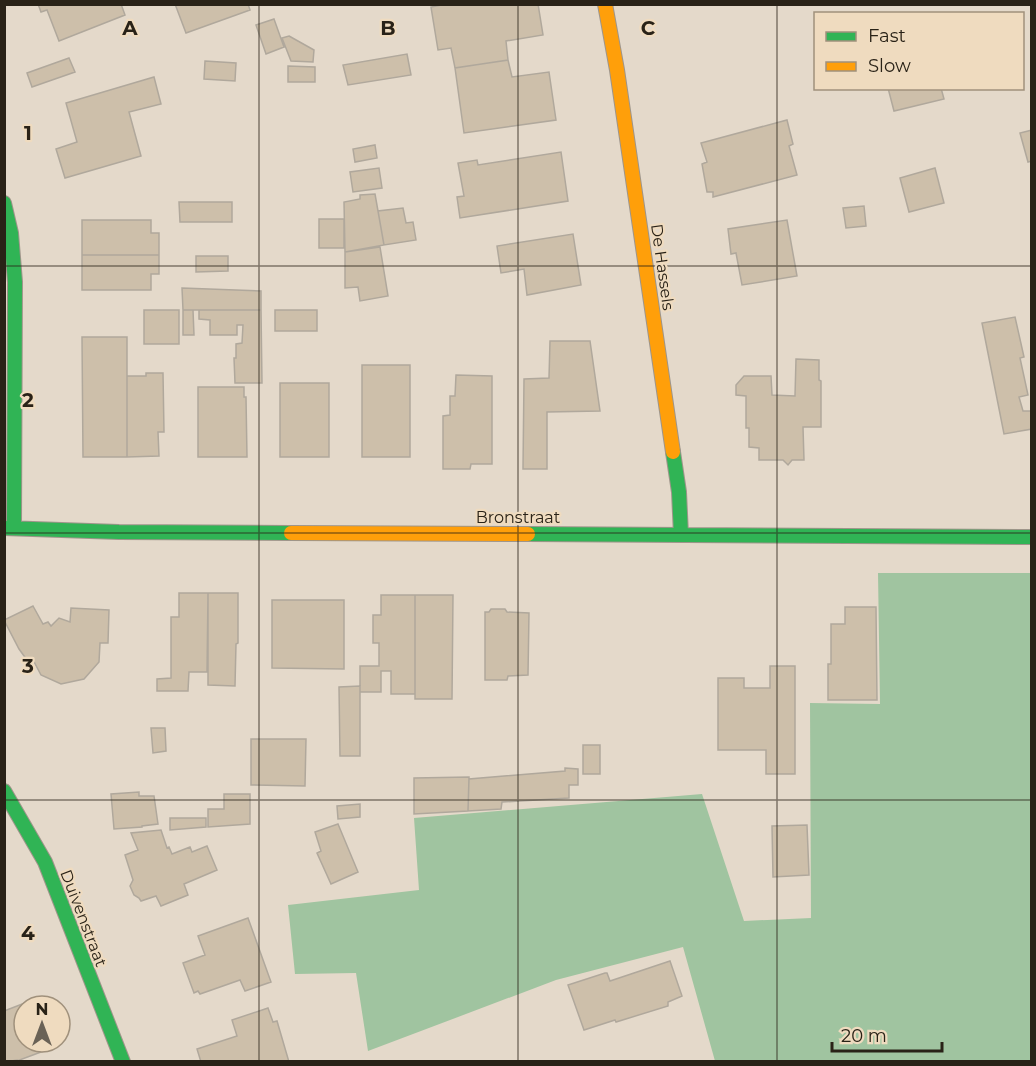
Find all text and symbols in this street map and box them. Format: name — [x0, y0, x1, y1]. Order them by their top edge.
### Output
legend — [814, 12, 1024, 90]
text: A — [121, 16, 138, 40]
text: B — [380, 16, 396, 40]
text: C — [641, 16, 656, 40]
text: Fast — [868, 25, 906, 47]
text: Slow — [868, 55, 911, 77]
text: 1 — [24, 121, 32, 145]
street label: De Hassels — [647, 223, 678, 312]
text: 2 — [22, 388, 34, 412]
street label: Bronstraat — [476, 508, 561, 527]
text: 3 — [21, 654, 34, 678]
street label: Duivenstraat — [56, 867, 111, 970]
text: 4 — [21, 921, 35, 945]
north arrow — [12, 994, 72, 1054]
text: N — [36, 1000, 48, 1019]
scale bar — [832, 1015, 942, 1053]
text: 20 m — [841, 1025, 887, 1047]

